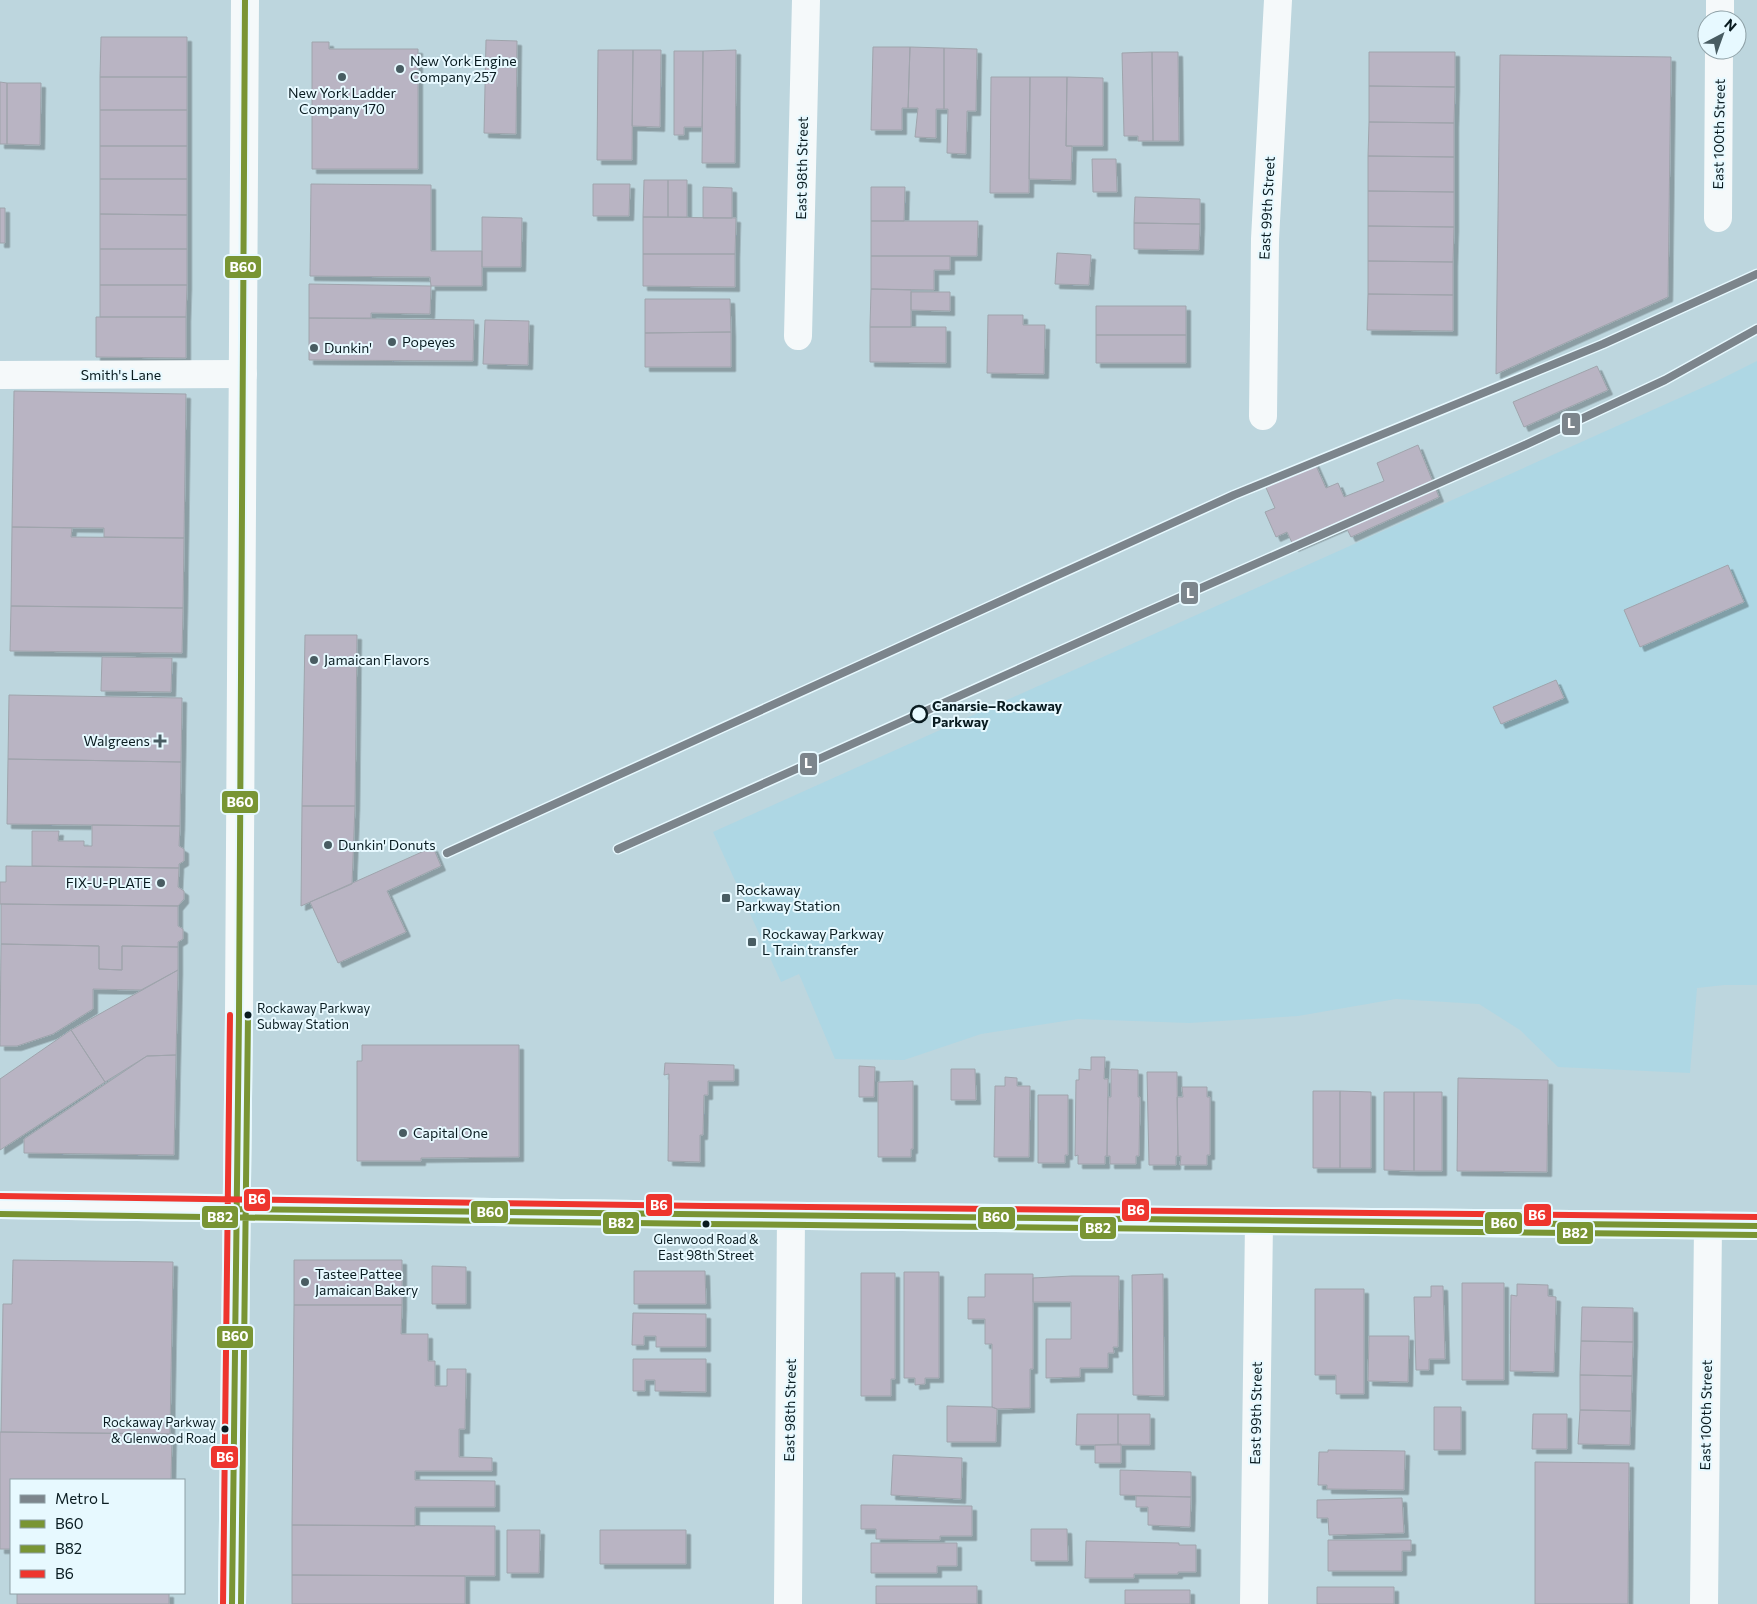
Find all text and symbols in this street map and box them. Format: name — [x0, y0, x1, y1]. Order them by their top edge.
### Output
north arrow — [1697, 10, 1747, 60]
text: N — [1721, 15, 1740, 35]
place label: New York Engine Company 257 — [410, 52, 517, 85]
marker: New York Engine Company 257 — [394, 63, 406, 75]
marker: New York Ladder Company 170 — [336, 71, 348, 83]
street label: East 100th Street — [1709, 78, 1728, 189]
place label: New York Ladder Company 170 — [288, 84, 396, 117]
street label: East 98th Street — [792, 116, 811, 220]
street label: East 99th Street — [1255, 156, 1278, 260]
line badge: B60 — [224, 255, 262, 279]
text: B60 — [229, 258, 257, 275]
place label: Popeyes — [402, 333, 455, 350]
marker: Popeyes — [386, 336, 398, 348]
place label: Dunkin' — [324, 339, 372, 356]
marker: Dunkin' — [308, 342, 320, 354]
street label: Smith's Lane — [81, 366, 161, 383]
line badge: L — [1561, 412, 1581, 436]
text: L — [1567, 414, 1575, 431]
line badge: L — [1180, 581, 1199, 605]
text: L — [1186, 584, 1194, 601]
place label: Jamaican Flavors — [324, 651, 429, 668]
marker: Jamaican Flavors — [308, 654, 320, 666]
place label: Canarsie–Rockaway Parkway — [932, 697, 1063, 730]
marker: Canarsie–Rockaway Parkway — [910, 705, 928, 723]
place label: Walgreens — [83, 732, 150, 749]
marker: Walgreens — [154, 735, 166, 747]
line badge: L — [799, 752, 818, 776]
text: L — [804, 754, 812, 771]
line badge: B60 — [221, 790, 259, 814]
text: B60 — [226, 793, 254, 810]
place label: Dunkin' Donuts — [338, 836, 436, 853]
marker: Dunkin' Donuts — [322, 839, 334, 851]
place label: FIX-U-PLATE — [66, 874, 151, 891]
marker: FIX-U-PLATE — [155, 877, 167, 889]
place label: Rockaway Parkway Station — [736, 881, 840, 914]
marker: Rockaway Parkway Station — [720, 892, 732, 904]
place label: Rockaway Parkway L Train transfer — [762, 925, 884, 958]
marker: Rockaway Parkway L Train transfer — [746, 936, 758, 948]
place label: Rockaway Parkway Subway Station — [257, 1000, 370, 1032]
marker: Rockaway Parkway Subway Station — [243, 1010, 253, 1020]
place label: Capital One — [413, 1124, 488, 1141]
marker: Capital One — [397, 1127, 409, 1139]
line badge: B6 — [243, 1188, 271, 1212]
text: B6 — [248, 1190, 266, 1207]
line badge: B6 — [645, 1193, 673, 1217]
text: B6 — [650, 1196, 668, 1213]
line badge: B6 — [1121, 1198, 1150, 1222]
line badge: B60 — [470, 1200, 509, 1224]
text: B6 — [1127, 1201, 1145, 1218]
text: B60 — [476, 1203, 504, 1220]
line badge: B6 — [1523, 1203, 1552, 1227]
line badge: B82 — [201, 1205, 239, 1229]
line badge: B60 — [977, 1206, 1016, 1230]
text: B6 — [1528, 1206, 1546, 1223]
text: B82 — [207, 1208, 233, 1225]
text: B60 — [982, 1208, 1010, 1225]
line badge: B82 — [602, 1211, 640, 1235]
line badge: B60 — [1484, 1211, 1523, 1235]
text: B82 — [608, 1214, 634, 1231]
text: B60 — [1490, 1214, 1518, 1231]
line badge: B82 — [1079, 1216, 1117, 1240]
marker: Glenwood Road & East 98th Street — [701, 1219, 711, 1229]
text: B82 — [1085, 1219, 1111, 1236]
line badge: B82 — [1556, 1221, 1594, 1245]
text: B82 — [1562, 1224, 1588, 1241]
place label: Glenwood Road & East 98th Street — [653, 1231, 759, 1263]
place label: Tastee Pattee Jamaican Bakery — [315, 1265, 418, 1298]
marker: Tastee Pattee Jamaican Bakery — [299, 1276, 311, 1288]
line badge: B60 — [216, 1325, 254, 1349]
text: B60 — [221, 1327, 249, 1344]
street label: East 98th Street — [780, 1358, 799, 1462]
street label: East 100th Street — [1696, 1359, 1715, 1470]
street label: East 99th Street — [1246, 1361, 1265, 1465]
place label: Rockaway Parkway & Glenwood Road — [103, 1414, 216, 1446]
marker: Rockaway Parkway & Glenwood Road — [220, 1424, 230, 1434]
line badge: B6 — [210, 1445, 239, 1469]
text: B6 — [216, 1448, 234, 1465]
legend — [10, 1479, 185, 1594]
text: Metro L — [55, 1489, 110, 1507]
text: B60 — [55, 1514, 84, 1532]
text: B82 — [55, 1539, 82, 1557]
text: B6 — [55, 1564, 74, 1582]

